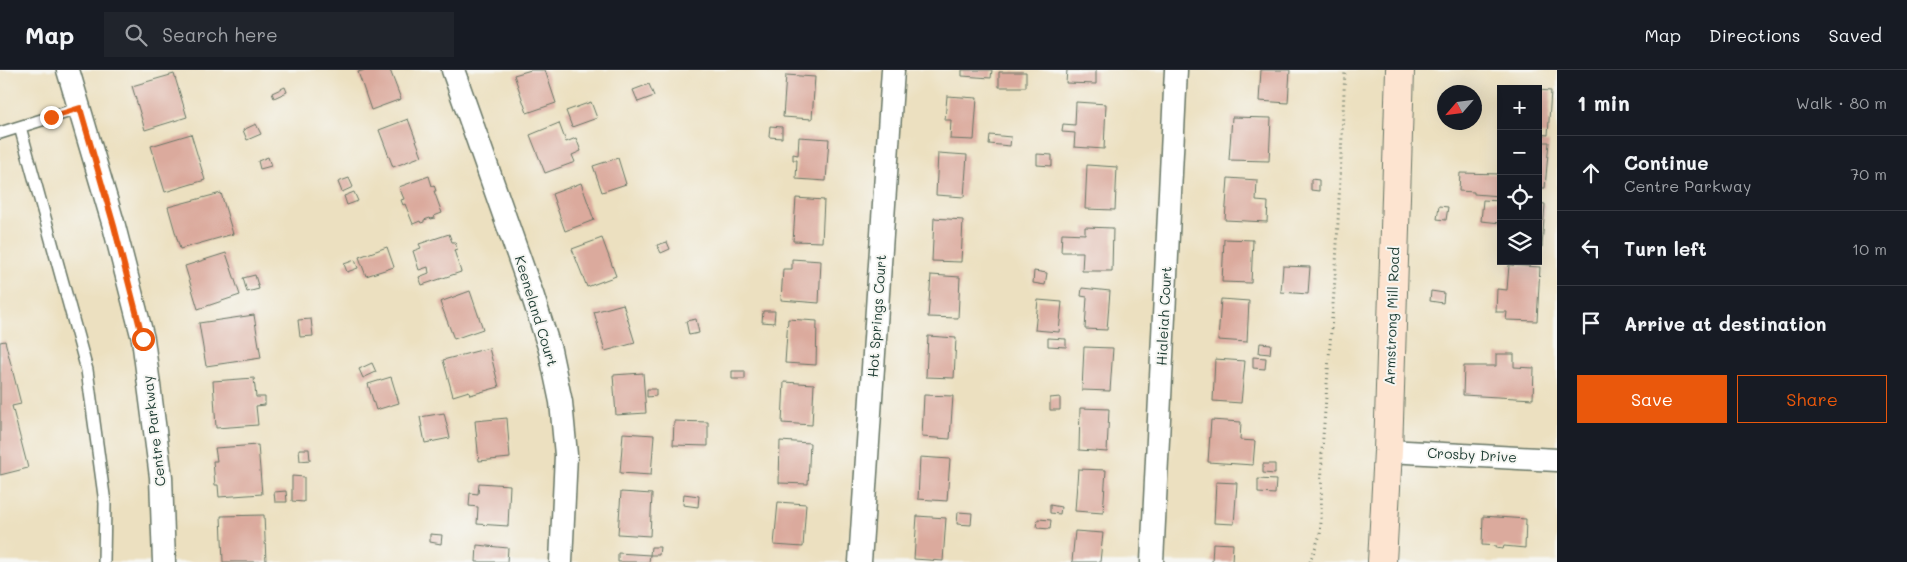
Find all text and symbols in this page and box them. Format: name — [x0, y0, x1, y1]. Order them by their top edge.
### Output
search box — [104, 12, 454, 57]
text: Map — [25, 19, 74, 50]
icon: search — [122, 21, 150, 49]
text: Search here — [162, 22, 278, 47]
text: Map — [1644, 23, 1681, 47]
text: Directions — [1709, 23, 1801, 47]
text: Saved — [1829, 23, 1882, 47]
north arrow — [1437, 85, 1482, 130]
map controls — [1497, 85, 1542, 265]
button: + — [1497, 85, 1542, 130]
text: 1 min — [1577, 89, 1630, 116]
text: Walk · 80 m — [1796, 92, 1887, 113]
route end — [40, 106, 63, 129]
button: − — [1497, 130, 1542, 175]
text: Continue — [1624, 150, 1709, 175]
icon: ahead — [1577, 159, 1605, 187]
text: 70 m — [1850, 163, 1887, 184]
button: locate — [1497, 175, 1542, 220]
text: Centre Parkway — [1624, 175, 1751, 196]
button: layers — [1497, 220, 1542, 265]
icon: left — [1577, 234, 1605, 262]
text: Turn left — [1624, 236, 1707, 261]
text: 10 m — [1852, 238, 1887, 259]
street label: Armstrong Mill Road — [1380, 246, 1403, 385]
street label: Keeneland Court — [511, 253, 562, 368]
street label: Hot Springs Court — [863, 254, 890, 378]
street label: Hialeiah Court — [1151, 266, 1176, 366]
icon: arrive — [1577, 309, 1605, 337]
text: Arrive at destination — [1624, 311, 1827, 336]
route start — [132, 328, 155, 351]
street label: Centre Parkway — [137, 375, 170, 487]
button: Save — [1577, 375, 1727, 423]
button: Share — [1737, 375, 1887, 423]
street label: Crosby Drive — [1427, 443, 1517, 466]

